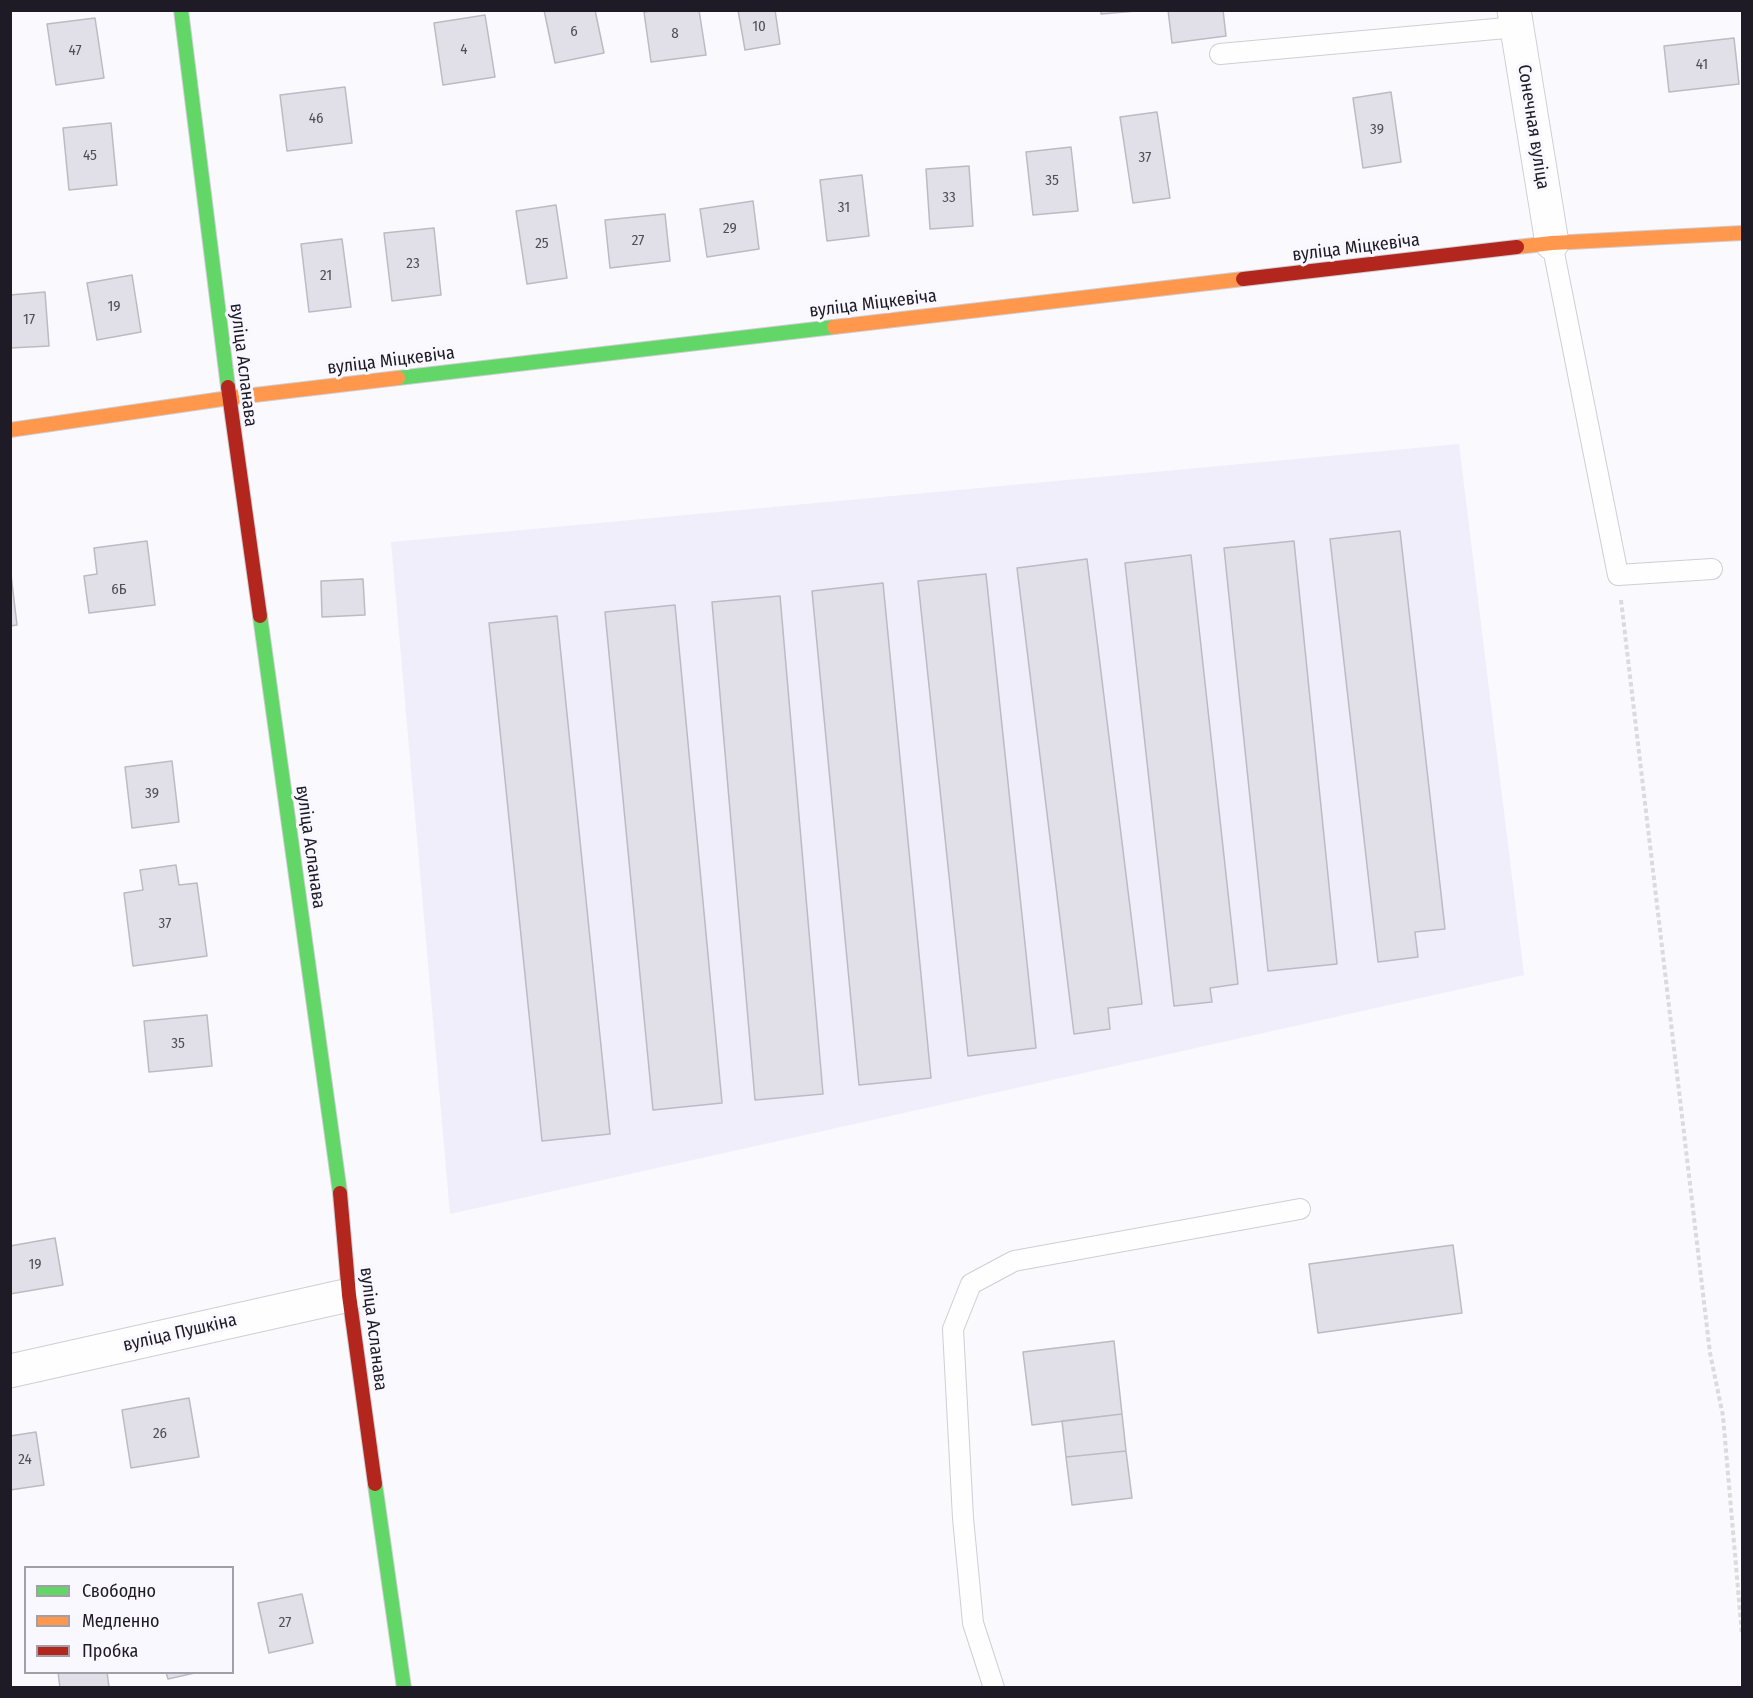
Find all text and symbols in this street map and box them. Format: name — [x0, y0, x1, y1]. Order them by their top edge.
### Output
house number: 10 — [752, 18, 766, 36]
house number: 6 — [570, 23, 578, 41]
house number: 8 — [671, 25, 679, 43]
house number: 4 — [460, 41, 468, 59]
house number: 47 — [68, 42, 82, 60]
house number: 41 — [1696, 56, 1708, 74]
street label: Сонечная вуліца — [1512, 63, 1554, 191]
house number: 46 — [309, 110, 323, 128]
house number: 39 — [1370, 121, 1384, 139]
house number: 45 — [83, 147, 97, 165]
house number: 37 — [1139, 149, 1151, 167]
house number: 35 — [1045, 172, 1059, 190]
house number: 33 — [942, 189, 956, 207]
house number: 31 — [838, 199, 850, 217]
house number: 29 — [723, 220, 737, 238]
street label: вуліца Міцкевіча — [1291, 229, 1421, 267]
house number: 27 — [632, 232, 644, 250]
house number: 25 — [535, 235, 549, 253]
house number: 23 — [406, 255, 420, 273]
house number: 21 — [320, 267, 332, 285]
street label: вуліца Міцкевіча — [808, 285, 938, 323]
house number: 19 — [107, 298, 121, 316]
street label: вуліца Асланава — [225, 302, 261, 428]
house number: 17 — [23, 311, 35, 329]
street label: вуліца Міцкевіча — [326, 342, 456, 380]
house number: 6Б — [111, 581, 127, 599]
street label: вуліца Асланава — [291, 784, 329, 910]
house number: 39 — [145, 785, 159, 803]
house number: 37 — [159, 915, 171, 933]
house number: 35 — [171, 1035, 185, 1053]
house number: 19 — [28, 1256, 42, 1274]
street label: вуліца Асланава — [355, 1266, 391, 1392]
street label: вуліца Пушкіна — [121, 1309, 239, 1357]
house number: 26 — [153, 1425, 167, 1443]
house number: 24 — [18, 1451, 32, 1469]
legend — [24, 1566, 234, 1674]
text: Свободно — [82, 1580, 156, 1602]
text: Медленно — [82, 1610, 160, 1632]
house number: 27 — [279, 1614, 291, 1632]
text: Пробка — [82, 1640, 138, 1662]

